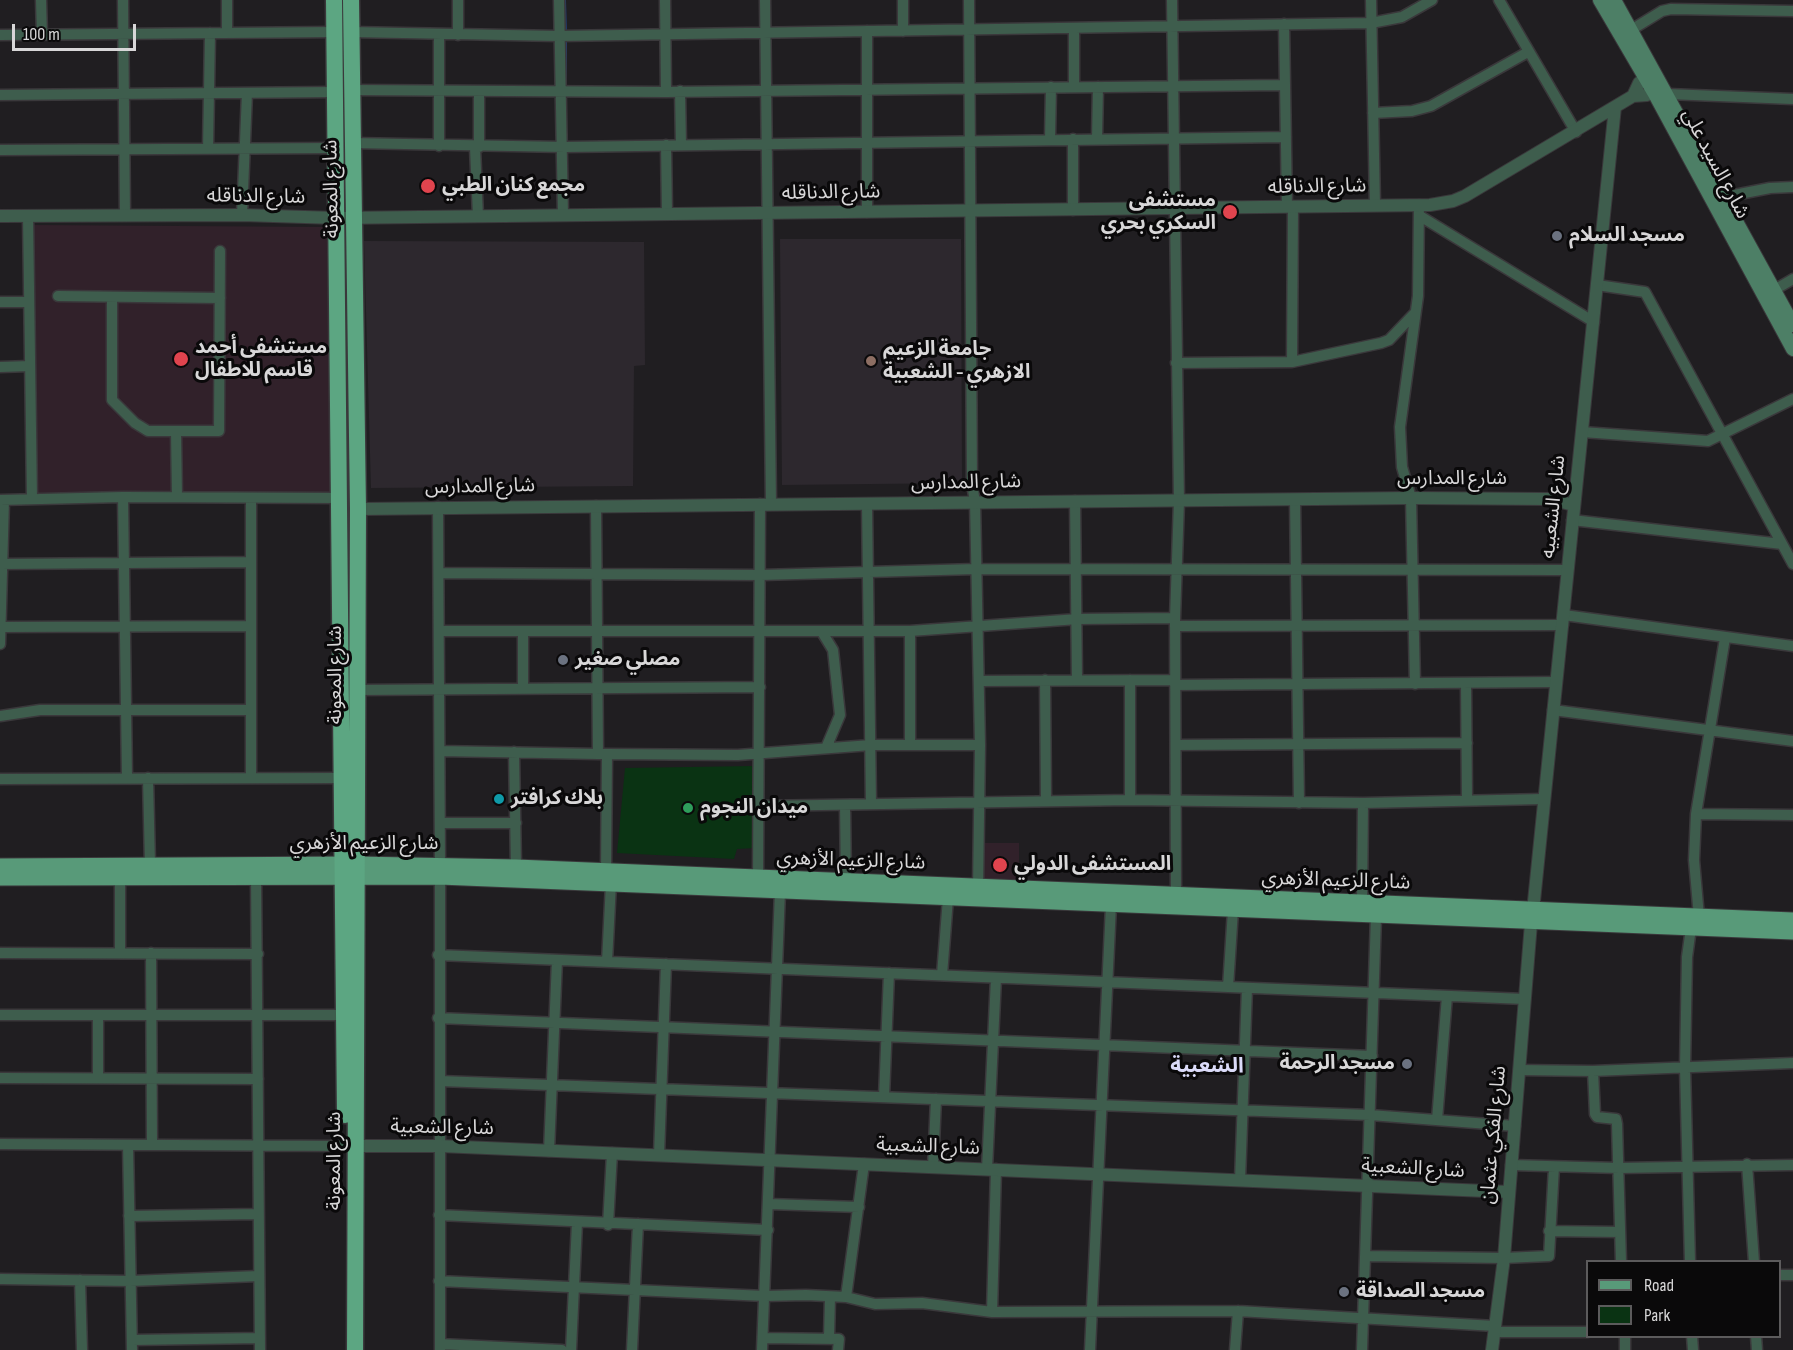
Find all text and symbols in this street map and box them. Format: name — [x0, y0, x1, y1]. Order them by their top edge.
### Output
scale bar — [15, 12, 140, 50]
text: 100 m — [23, 24, 60, 45]
street label: شارع السيد علي — [1676, 105, 1754, 223]
street label: شارع المعونة — [319, 139, 345, 239]
place label: مجمع كنان الطبي — [442, 174, 585, 198]
street label: شارع الدناقله — [1267, 174, 1367, 200]
marker: مجمع كنان الطبي — [419, 177, 437, 195]
street label: شارع الدناقله — [781, 180, 881, 206]
street label: شارع الدناقله — [206, 184, 306, 210]
place label: مستشفى السكري بحري — [1101, 189, 1216, 236]
marker: مستشفى السكري بحري — [1221, 203, 1239, 221]
place label: مسجد السلام — [1569, 224, 1685, 248]
marker: مسجد السلام — [1550, 229, 1564, 243]
place label: مستشفى أحمد قاسم للاطفال — [195, 336, 327, 383]
place label: جامعة الزعيم الازهري - الشعبية — [883, 338, 1030, 385]
marker: مستشفى أحمد قاسم للاطفال — [172, 350, 190, 368]
marker: جامعة الزعيم الازهري - الشعبية — [864, 354, 878, 368]
street label: شارع الشعبيه — [1537, 454, 1571, 560]
street label: شارع المدارس — [1397, 467, 1507, 491]
street label: شارع المدارس — [911, 470, 1021, 496]
street label: شارع المدارس — [425, 474, 535, 500]
street label: شارع المعونة — [324, 626, 348, 724]
place label: مصلي صغير — [575, 648, 680, 672]
marker: مصلي صغير — [556, 653, 570, 667]
place label: بلاك كرافتر — [511, 787, 603, 811]
marker: بلاك كرافتر — [492, 792, 506, 806]
place label: ميدان النجوم — [700, 796, 808, 820]
marker: ميدان النجوم — [681, 801, 695, 815]
street label: شارع الزعيم الأزهري — [289, 832, 439, 856]
street label: شارع الزعيم الأزهري — [776, 846, 926, 876]
place label: المستشفى الدولي — [1014, 853, 1171, 877]
marker: المستشفى الدولي — [991, 856, 1009, 874]
street label: شارع الزعيم الأزهري — [1261, 866, 1411, 896]
place label: مسجد الرحمة — [1280, 1052, 1395, 1076]
district label: الشعبية — [1170, 1054, 1244, 1080]
marker: مسجد الرحمة — [1400, 1057, 1414, 1071]
street label: شارع الفكي عثمان — [1476, 1065, 1512, 1205]
street label: شارع المعونة — [323, 1112, 347, 1210]
street label: شارع الشعبية — [390, 1115, 494, 1141]
street label: شارع الشعبية — [876, 1133, 980, 1161]
street label: شارع الشعبية — [1361, 1154, 1465, 1184]
legend — [1586, 1260, 1781, 1338]
text: Road — [1644, 1275, 1674, 1296]
place label: مسجد الصداقة — [1356, 1280, 1485, 1304]
marker: مسجد الصداقة — [1337, 1285, 1351, 1299]
text: Park — [1644, 1305, 1670, 1326]

